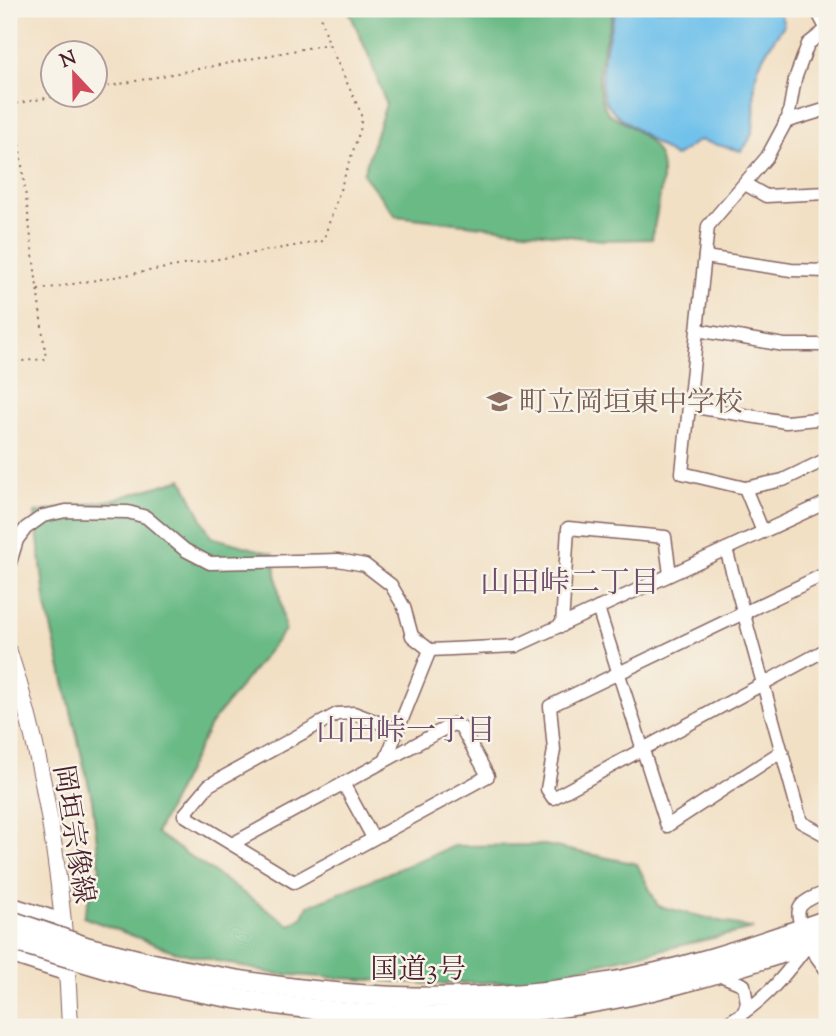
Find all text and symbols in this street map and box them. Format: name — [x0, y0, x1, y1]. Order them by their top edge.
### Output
north arrow — [38, 38, 108, 108]
text: N — [56, 45, 81, 76]
place label: 町立岡垣東中学校 — [519, 384, 743, 424]
school or university icon: 町立岡垣東中学校 — [485, 387, 513, 415]
district label: 山田峠二丁目 — [480, 563, 660, 606]
district label: 山田峠一丁目 — [316, 711, 496, 754]
street label: 岡垣宗像線 — [41, 762, 103, 907]
street label: 国道3号 — [370, 951, 466, 991]

